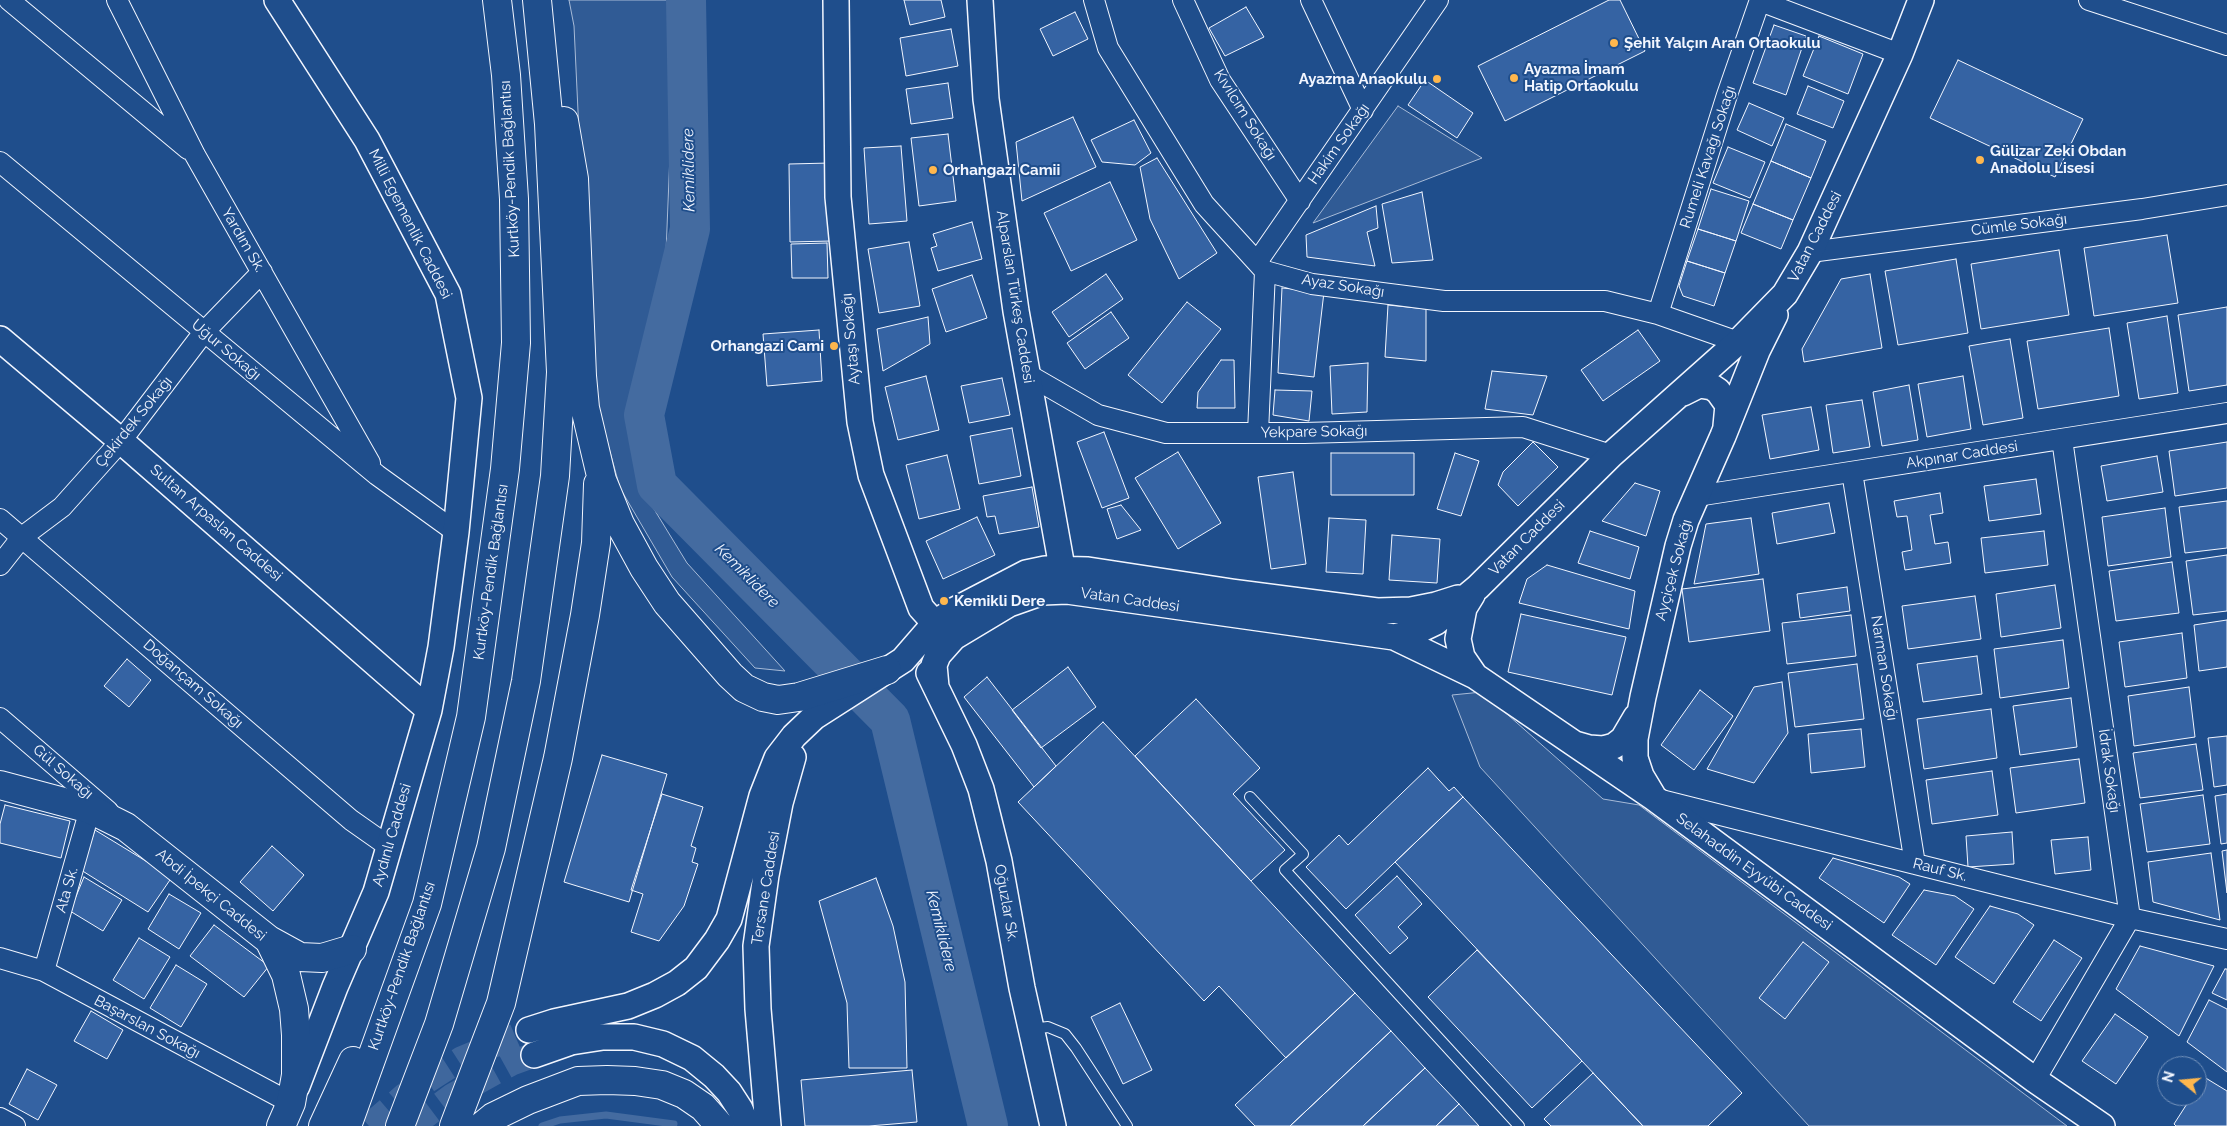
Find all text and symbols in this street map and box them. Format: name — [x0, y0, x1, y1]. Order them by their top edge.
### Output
place label: Şehit Yalçın Aran Ortaokulu — [1624, 34, 1821, 52]
marker: Şehit Yalçın Aran Ortaokulu — [1608, 37, 1620, 49]
place label: Ayazma İmam Hatip Ortaokulu — [1524, 60, 1639, 95]
street label: Kıvılcım Sokağı — [1210, 66, 1280, 164]
place label: Ayazma Anaokulu — [1299, 70, 1427, 88]
marker: Ayazma İmam Hatip Ortaokulu — [1508, 72, 1520, 84]
marker: Ayazma Anaokulu — [1431, 73, 1443, 85]
street label: Kurtköy-Pendik Bağlantısı — [496, 80, 524, 258]
street label: Rumeli Kavağı Sokağı — [1676, 83, 1740, 231]
street label: Hakim Sokağı — [1304, 100, 1374, 188]
water label: Kemiklidere — [679, 128, 699, 212]
place label: Gülizar Zeki Obdan Anadolu Lisesi — [1990, 142, 2126, 177]
street label: Milli Egemenlik Caddesi — [364, 146, 456, 302]
marker: Gülizar Zeki Obdan Anadolu Lisesi — [1974, 154, 1986, 166]
place label: Orhangazi Camii — [943, 161, 1060, 179]
marker: Orhangazi Camii — [927, 164, 939, 176]
street label: Vatan Caddesi — [1784, 188, 1846, 286]
street label: Yardım Sk. — [217, 204, 269, 276]
street label: Alparslan Türkeş Caddesi — [992, 209, 1038, 385]
street label: Cümle Sokağı — [1970, 210, 2068, 240]
street label: Ayaz Sokağı — [1300, 271, 1386, 301]
street label: Aytaşı Sokağı — [838, 292, 864, 386]
street label: Uğur Sokağı — [188, 316, 264, 384]
place label: Orhangazi Cami — [711, 337, 824, 355]
marker: Orhangazi Cami — [828, 340, 840, 352]
street label: Çekirdek Sokağı — [92, 373, 176, 471]
street label: Yekpare Sokağı — [1260, 422, 1368, 442]
street label: Akpınar Caddesi — [1905, 437, 2019, 473]
street label: Sultan Arpaslan Caddesi — [146, 461, 286, 585]
street label: Kurtköy-Pendik Bağlantısı — [470, 483, 512, 661]
street label: Vatan Caddesi — [1485, 496, 1569, 580]
street label: Ayçiçek Sokağı — [1652, 517, 1696, 623]
water label: Kemiklidere — [711, 540, 783, 612]
street label: Vatan Caddesi — [1079, 584, 1181, 616]
place label: Kemikli Dere — [954, 592, 1045, 610]
marker: Kemikli Dere — [938, 595, 950, 607]
street label: Narman Sokağı — [1867, 614, 1901, 722]
street label: Doğançam Sokağı — [139, 636, 247, 732]
street label: İdrak Sokağı — [2094, 728, 2124, 814]
street label: Gül Sokağı — [29, 741, 97, 803]
street label: Aydınlı Caddesi — [369, 781, 415, 889]
street label: Selahaddin Eyyübi Caddesi — [1673, 809, 1835, 935]
street label: Tersane Caddesi — [748, 830, 784, 946]
street label: Abdi İpekçi Caddesi — [152, 845, 270, 945]
street label: Rauf Sk. — [1911, 855, 1969, 885]
street label: Oğuzlar Sk. — [990, 863, 1022, 943]
street label: Ata Sk. — [52, 865, 82, 915]
street label: Kurtköy-Pendik Bağlantısı — [365, 879, 439, 1053]
water label: Kemiklidere — [922, 888, 960, 974]
street label: Başarslan Sokağı — [91, 991, 203, 1063]
north arrow — [2157, 1056, 2207, 1106]
text: N — [2159, 1069, 2178, 1084]

